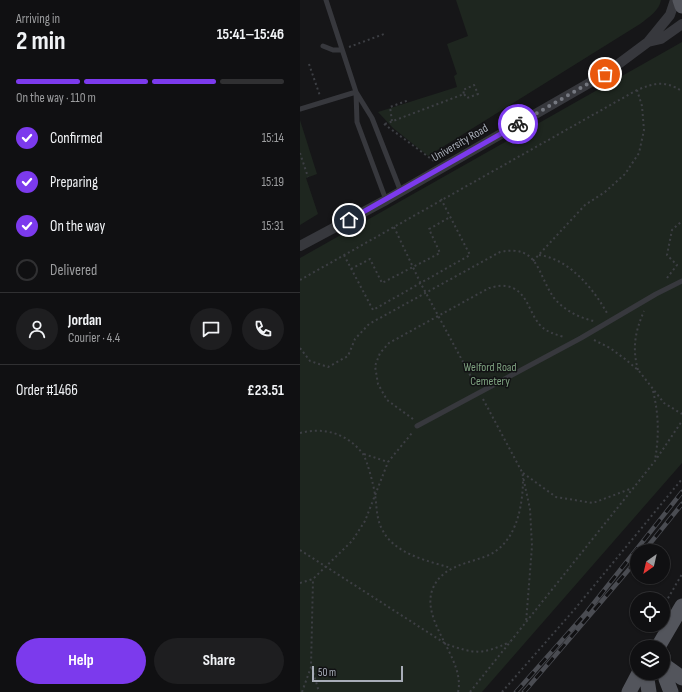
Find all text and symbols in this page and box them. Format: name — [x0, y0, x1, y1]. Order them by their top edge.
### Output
text: Arriving in — [16, 11, 60, 27]
text: 15:41–15:46 — [217, 25, 284, 44]
text: 2 min — [16, 26, 66, 57]
pin — [588, 57, 622, 91]
icon: bag — [594, 63, 616, 85]
text: On the way · 110 m — [16, 90, 96, 106]
courier — [498, 104, 538, 144]
icon: bike — [507, 113, 529, 135]
street label: University Road — [429, 121, 491, 165]
icon: check — [16, 127, 38, 149]
text: Confirmed — [50, 129, 103, 148]
text: 15:14 — [262, 130, 284, 146]
icon: check — [16, 171, 38, 193]
text: Preparing — [50, 173, 98, 192]
text: 15:19 — [261, 174, 284, 190]
pin — [332, 203, 366, 237]
icon: home — [338, 209, 360, 231]
icon: check — [16, 215, 38, 237]
text: On the way — [50, 217, 105, 236]
text: 15:31 — [262, 218, 284, 234]
text: Delivered — [50, 261, 97, 280]
button: person — [16, 308, 58, 350]
button: chat — [190, 308, 232, 350]
button: phone — [242, 308, 284, 350]
text: Jordan — [68, 311, 102, 330]
text: Courier · 4.4 — [68, 330, 120, 346]
park label: Welford Road Cemetery — [463, 360, 517, 389]
text: Order #1466 — [16, 381, 78, 400]
text: £23.51 — [247, 381, 284, 400]
north arrow — [630, 544, 670, 584]
map controls — [630, 544, 670, 680]
button: locate — [630, 592, 670, 632]
button: Help — [16, 638, 146, 684]
button: Share — [154, 638, 284, 684]
button: layers — [630, 640, 670, 680]
scale bar — [312, 664, 403, 683]
text: 50 m — [318, 666, 336, 679]

